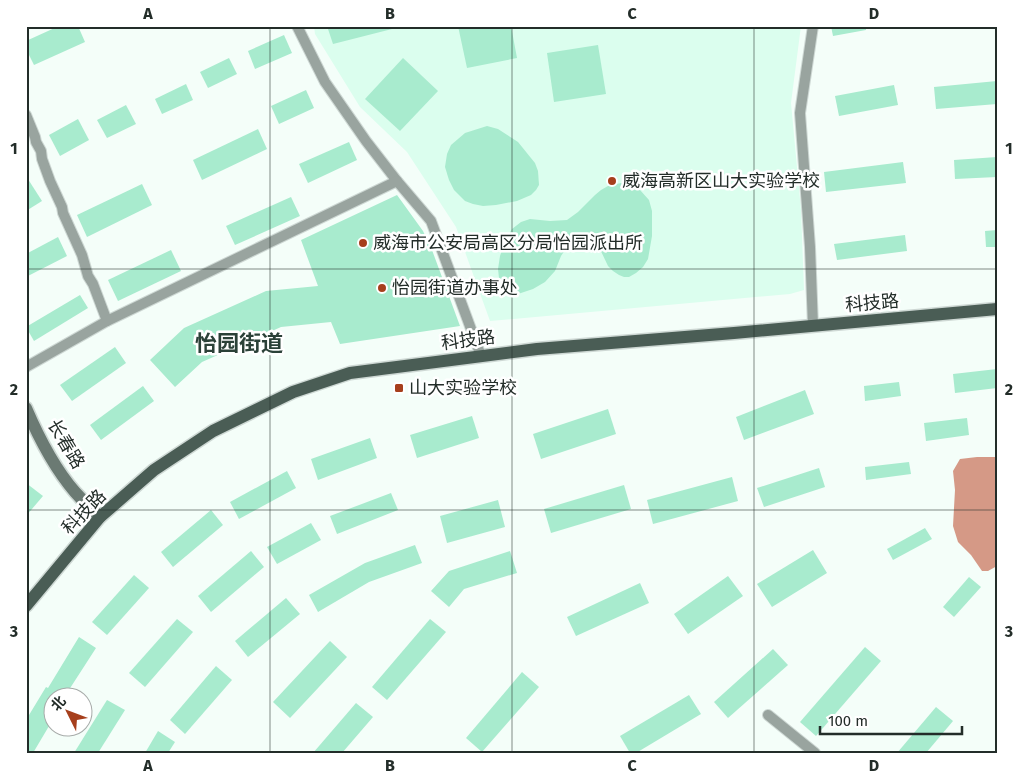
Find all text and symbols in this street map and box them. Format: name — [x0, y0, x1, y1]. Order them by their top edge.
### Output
text: A — [142, 4, 153, 23]
text: B — [385, 4, 395, 23]
text: C — [627, 4, 637, 23]
text: D — [869, 4, 879, 23]
text: 1 — [10, 139, 18, 158]
text: 1 — [1005, 139, 1013, 158]
place label: 威海高新区山大实验学校 — [622, 170, 820, 192]
marker: 威海高新区山大实验学校 — [606, 175, 618, 187]
place label: 威海市公安局高区分局怡园派出所 — [373, 232, 643, 254]
marker: 威海市公安局高区分局怡园派出所 — [357, 237, 369, 249]
place label: 怡园街道办事处 — [392, 277, 518, 299]
marker: 怡园街道办事处 — [376, 282, 388, 294]
street label: 科技路 — [844, 290, 900, 316]
street label: 科技路 — [440, 326, 496, 354]
district label: 怡园街道 — [195, 330, 283, 357]
place label: 山大实验学校 — [409, 377, 517, 399]
text: 2 — [10, 380, 18, 399]
text: 2 — [1005, 380, 1013, 399]
marker: 山大实验学校 — [393, 382, 405, 394]
street label: 长春路 — [43, 415, 89, 473]
street label: 科技路 — [57, 485, 111, 539]
text: 3 — [9, 622, 18, 641]
text: 3 — [1004, 622, 1013, 641]
north arrow — [42, 686, 92, 736]
text: 北 — [48, 693, 70, 715]
scale bar — [820, 704, 963, 736]
text: 100 m — [828, 712, 868, 730]
text: A — [142, 756, 153, 775]
text: B — [385, 756, 395, 775]
text: C — [627, 756, 637, 775]
text: D — [869, 756, 879, 775]

